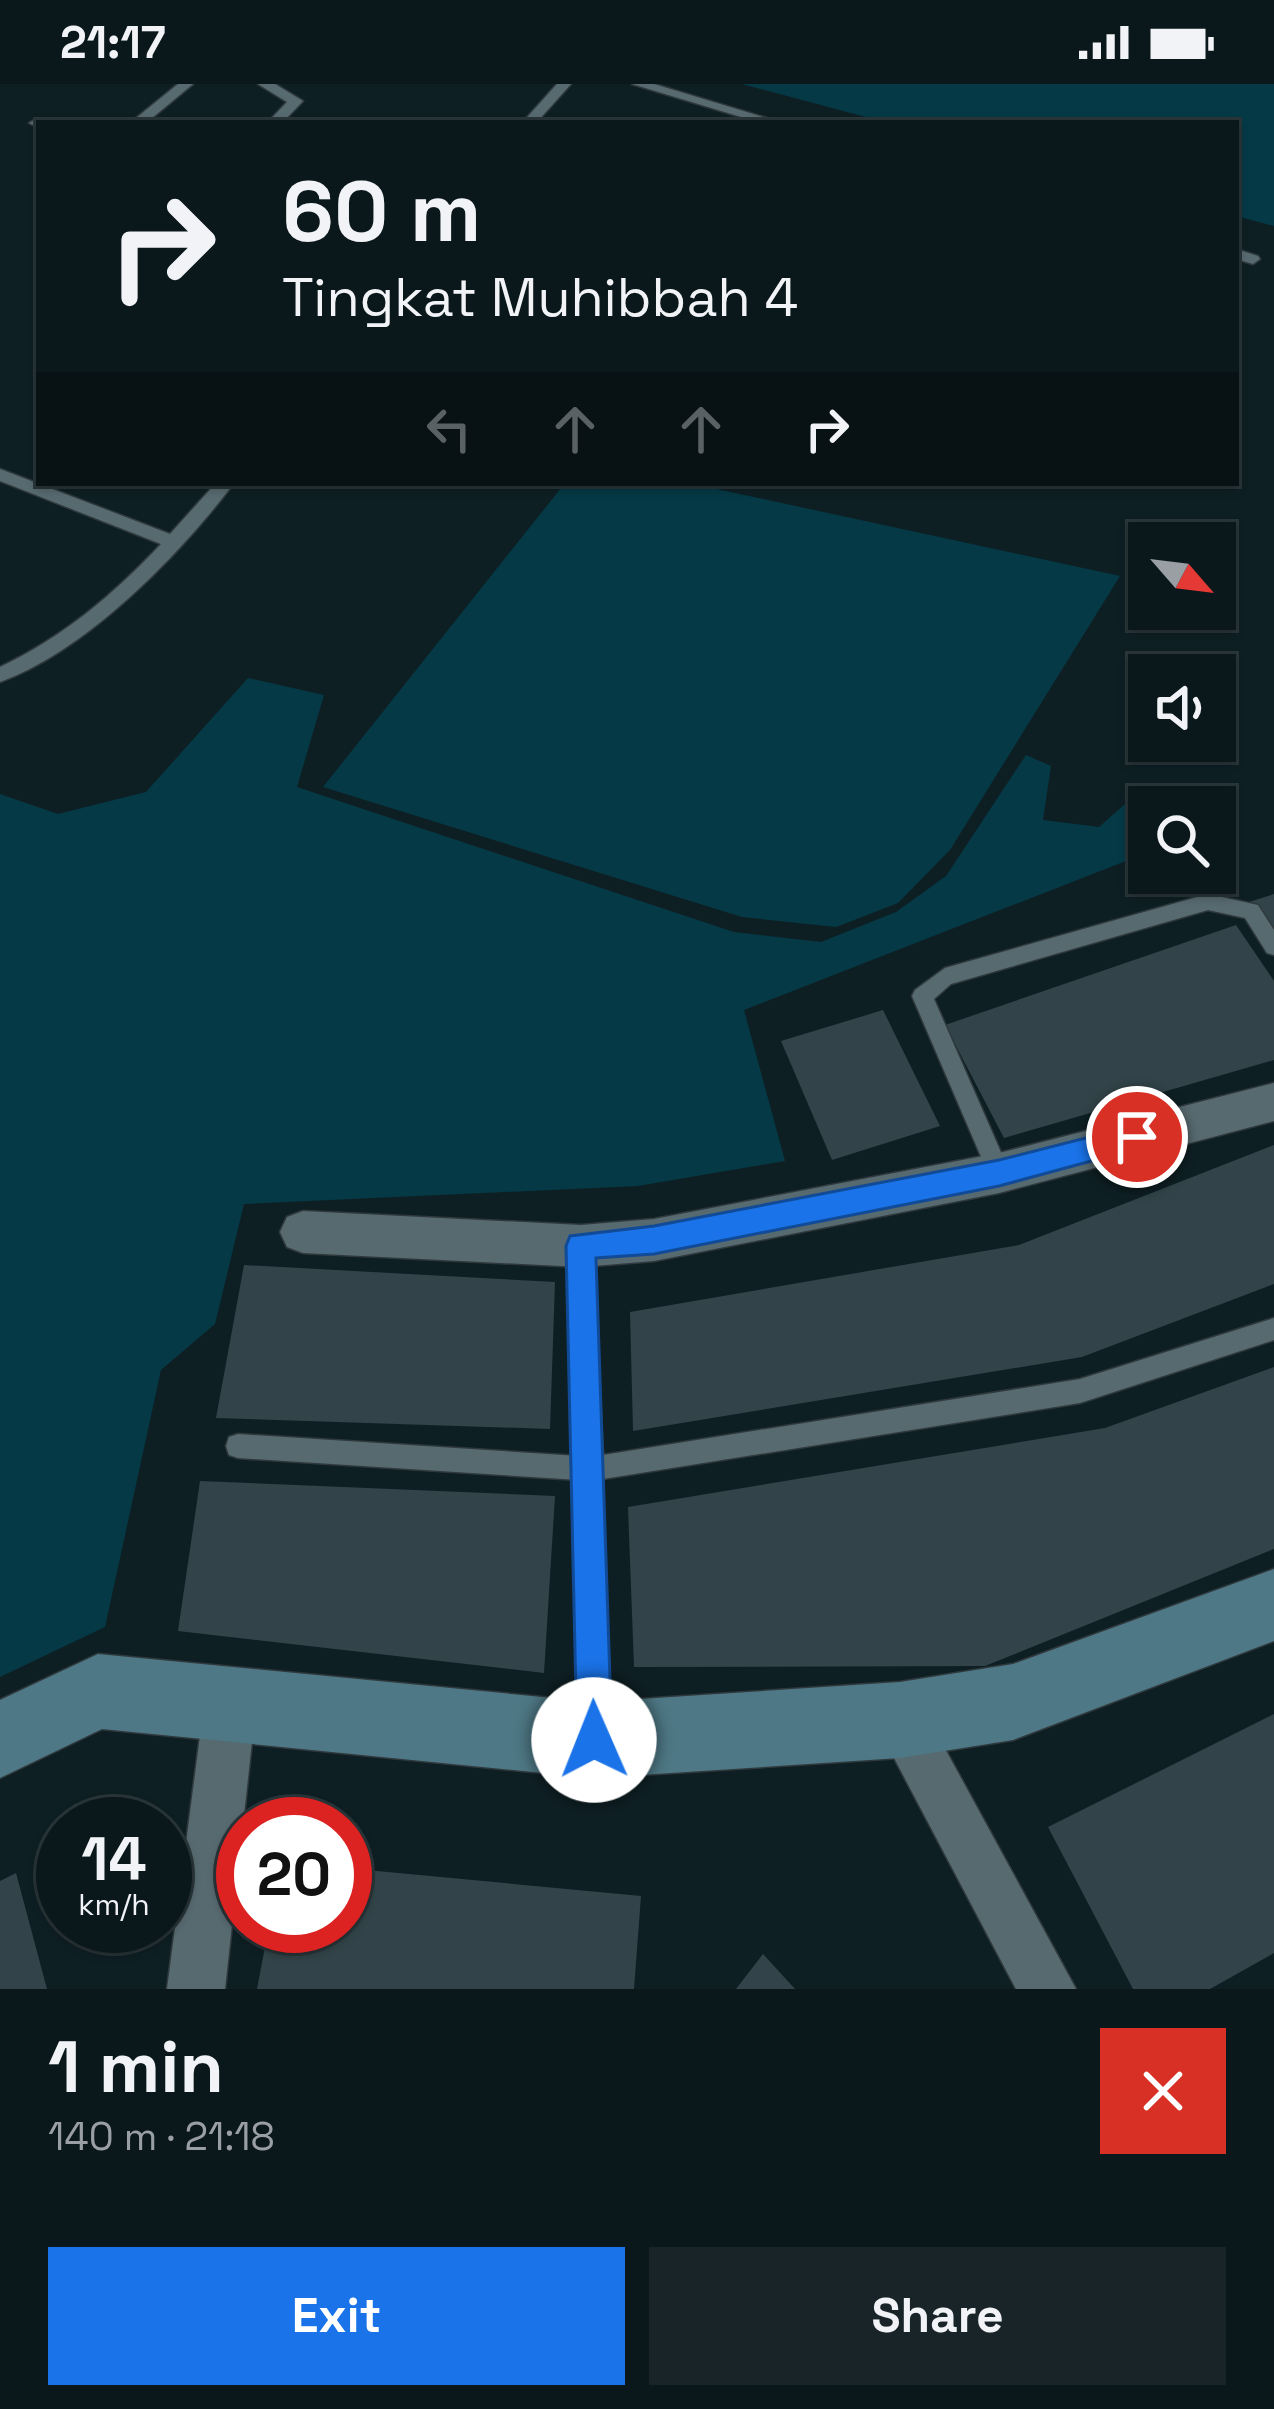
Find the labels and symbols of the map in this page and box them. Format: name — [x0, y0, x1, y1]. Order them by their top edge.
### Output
north arrow — [1128, 522, 1236, 630]
pin — [1086, 1086, 1188, 1188]
position arrow — [531, 1677, 657, 1803]
speed limit sign: 20 — [216, 1797, 372, 1953]

